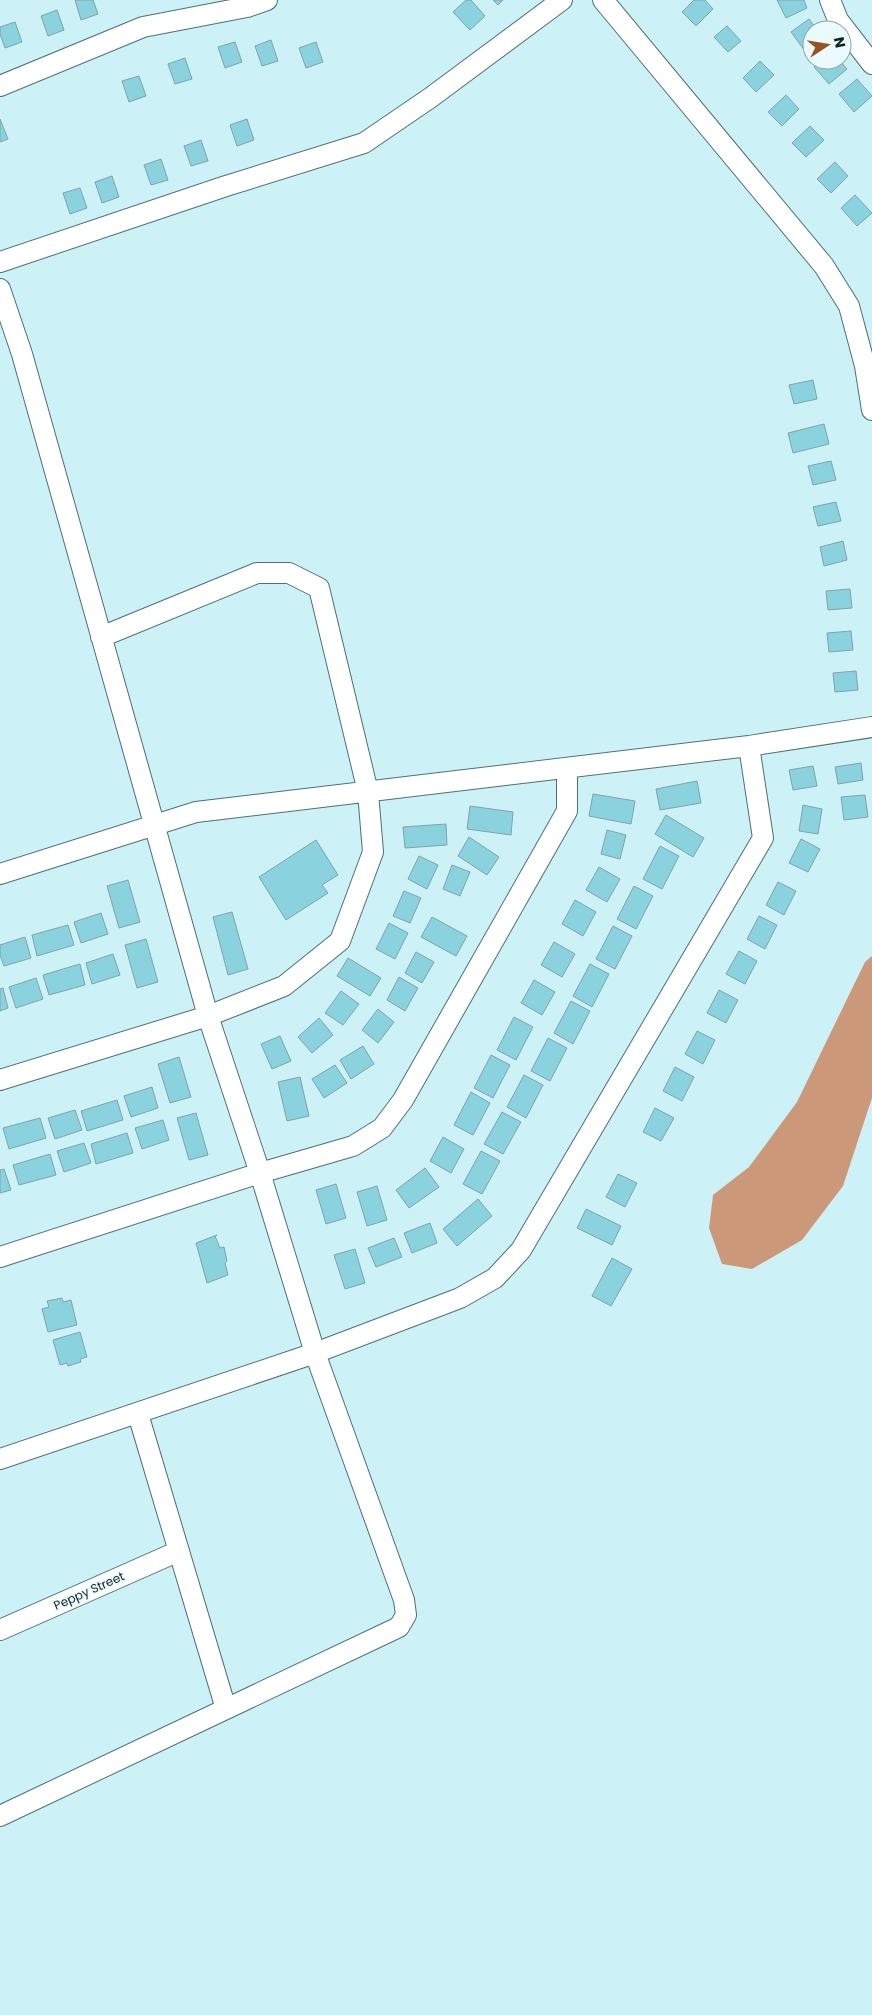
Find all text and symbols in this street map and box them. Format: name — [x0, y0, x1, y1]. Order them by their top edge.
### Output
north arrow — [802, 20, 852, 70]
text: N — [829, 35, 851, 50]
street label: Peppy Street — [51, 1567, 127, 1614]

